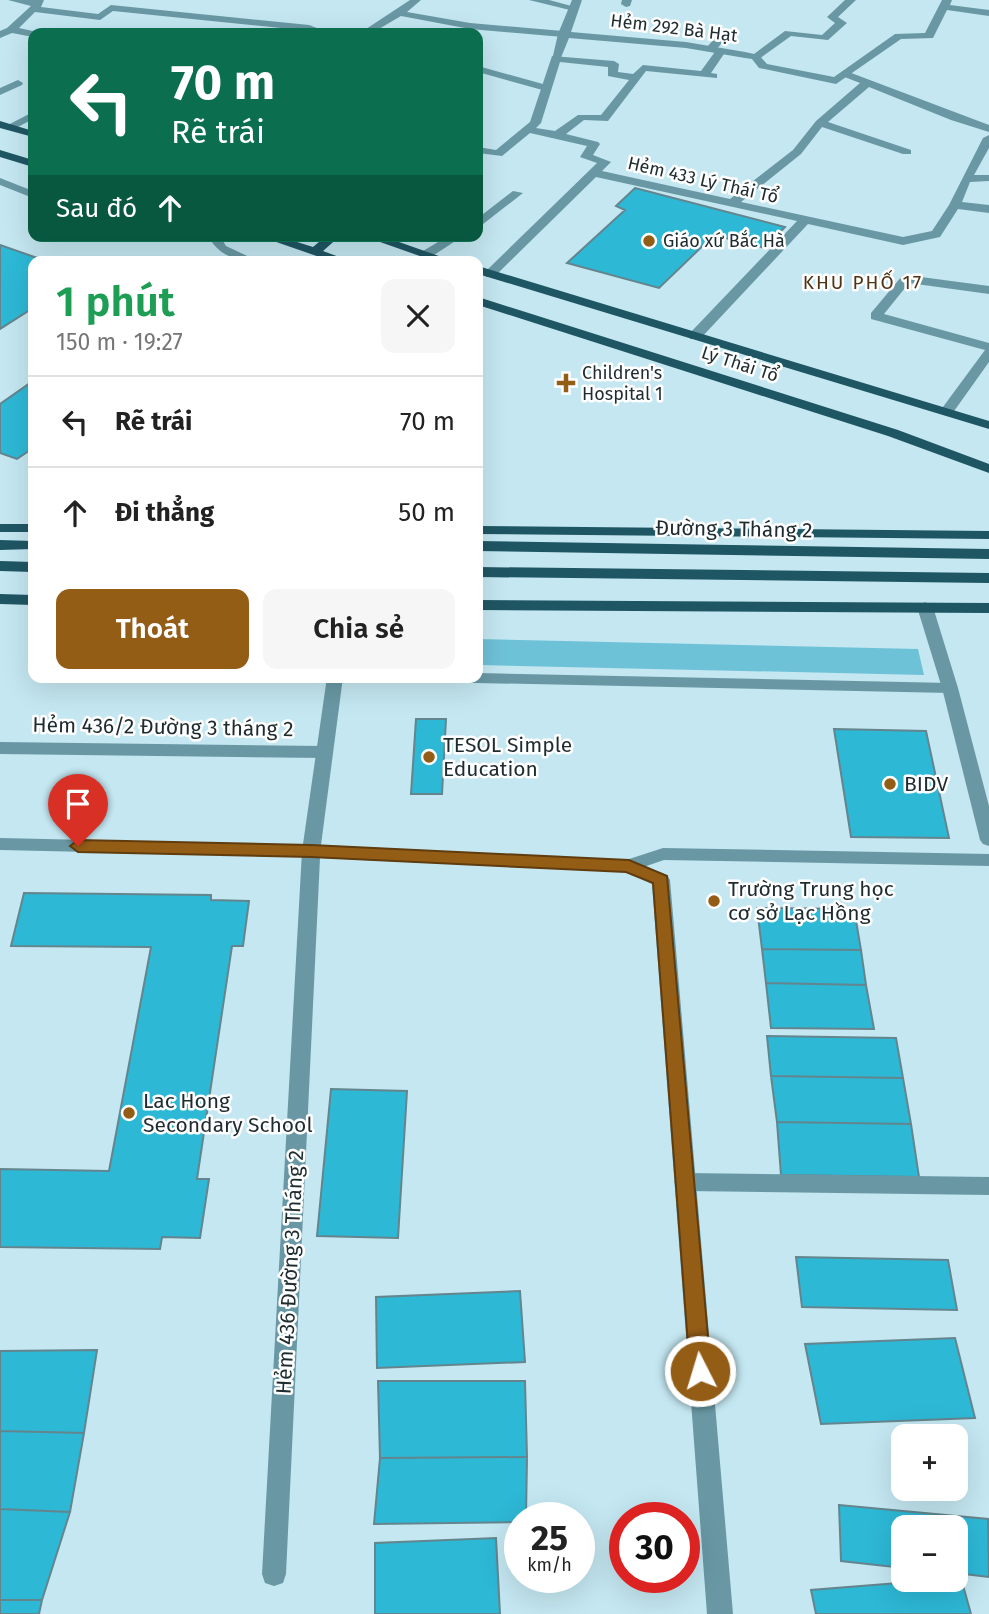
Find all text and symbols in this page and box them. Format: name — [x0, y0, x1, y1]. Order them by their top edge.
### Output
street label: Hẻm 292 Bà Hạt — [609, 9, 739, 47]
text: 70 m — [171, 53, 275, 112]
icon: left — [56, 56, 147, 147]
text: Rẽ trái — [171, 113, 265, 151]
street label: Hẻm 433 Lý Thái Tổ — [626, 151, 781, 208]
icon: ahead — [151, 189, 189, 227]
text: Sau đó — [56, 193, 137, 224]
place label: Giáo xứ Bắc Hà — [663, 229, 785, 252]
marker: Giáo xứ Bắc Hà — [641, 233, 657, 249]
district label: KHU PHỐ 17 — [803, 269, 923, 294]
text: 1 phút — [56, 277, 175, 327]
button: close — [381, 279, 455, 353]
text: 150 m · 19:27 — [56, 328, 183, 356]
street label: Lý Thái Tổ — [699, 340, 782, 387]
place label: Children's Hospital 1 — [582, 362, 663, 405]
marker: Children's Hospital 1 — [556, 373, 576, 393]
icon: left — [56, 403, 94, 441]
text: Rẽ trái — [115, 406, 192, 437]
text: 70 m — [400, 406, 455, 437]
icon: ahead — [56, 494, 94, 532]
text: Đi thẳng — [115, 497, 214, 528]
text: 50 m — [398, 497, 455, 528]
street label: Đường 3 Tháng 2 — [655, 515, 813, 543]
button: Thoát — [56, 589, 249, 669]
button: Chia sẻ — [263, 589, 455, 669]
street label: Hẻm 436/2 Đường 3 tháng 2 — [32, 712, 294, 742]
place label: TESOL Simple Education — [443, 732, 572, 782]
marker: TESOL Simple Education — [421, 749, 437, 765]
place label: BIDV — [904, 771, 948, 797]
pin — [48, 774, 108, 846]
marker: BIDV — [882, 776, 898, 792]
icon: arrive — [59, 785, 97, 823]
place label: Trường Trung học cơ sở Lạc Hồng — [728, 876, 894, 926]
marker: Trường Trung học cơ sở Lạc Hồng — [706, 893, 722, 909]
place label: Lac Hong Secondary School — [143, 1088, 313, 1138]
marker: Lac Hong Secondary School — [121, 1105, 137, 1121]
street label: Hẻm 436 Đường 3 Tháng 2 — [271, 1149, 309, 1395]
position arrow — [663, 1334, 737, 1408]
map controls — [891, 1424, 968, 1592]
button: + — [891, 1424, 968, 1501]
speed limit sign: 30 — [609, 1502, 700, 1593]
button: − — [891, 1515, 968, 1592]
text: 25 — [531, 1517, 568, 1559]
text: km/h — [527, 1554, 572, 1576]

